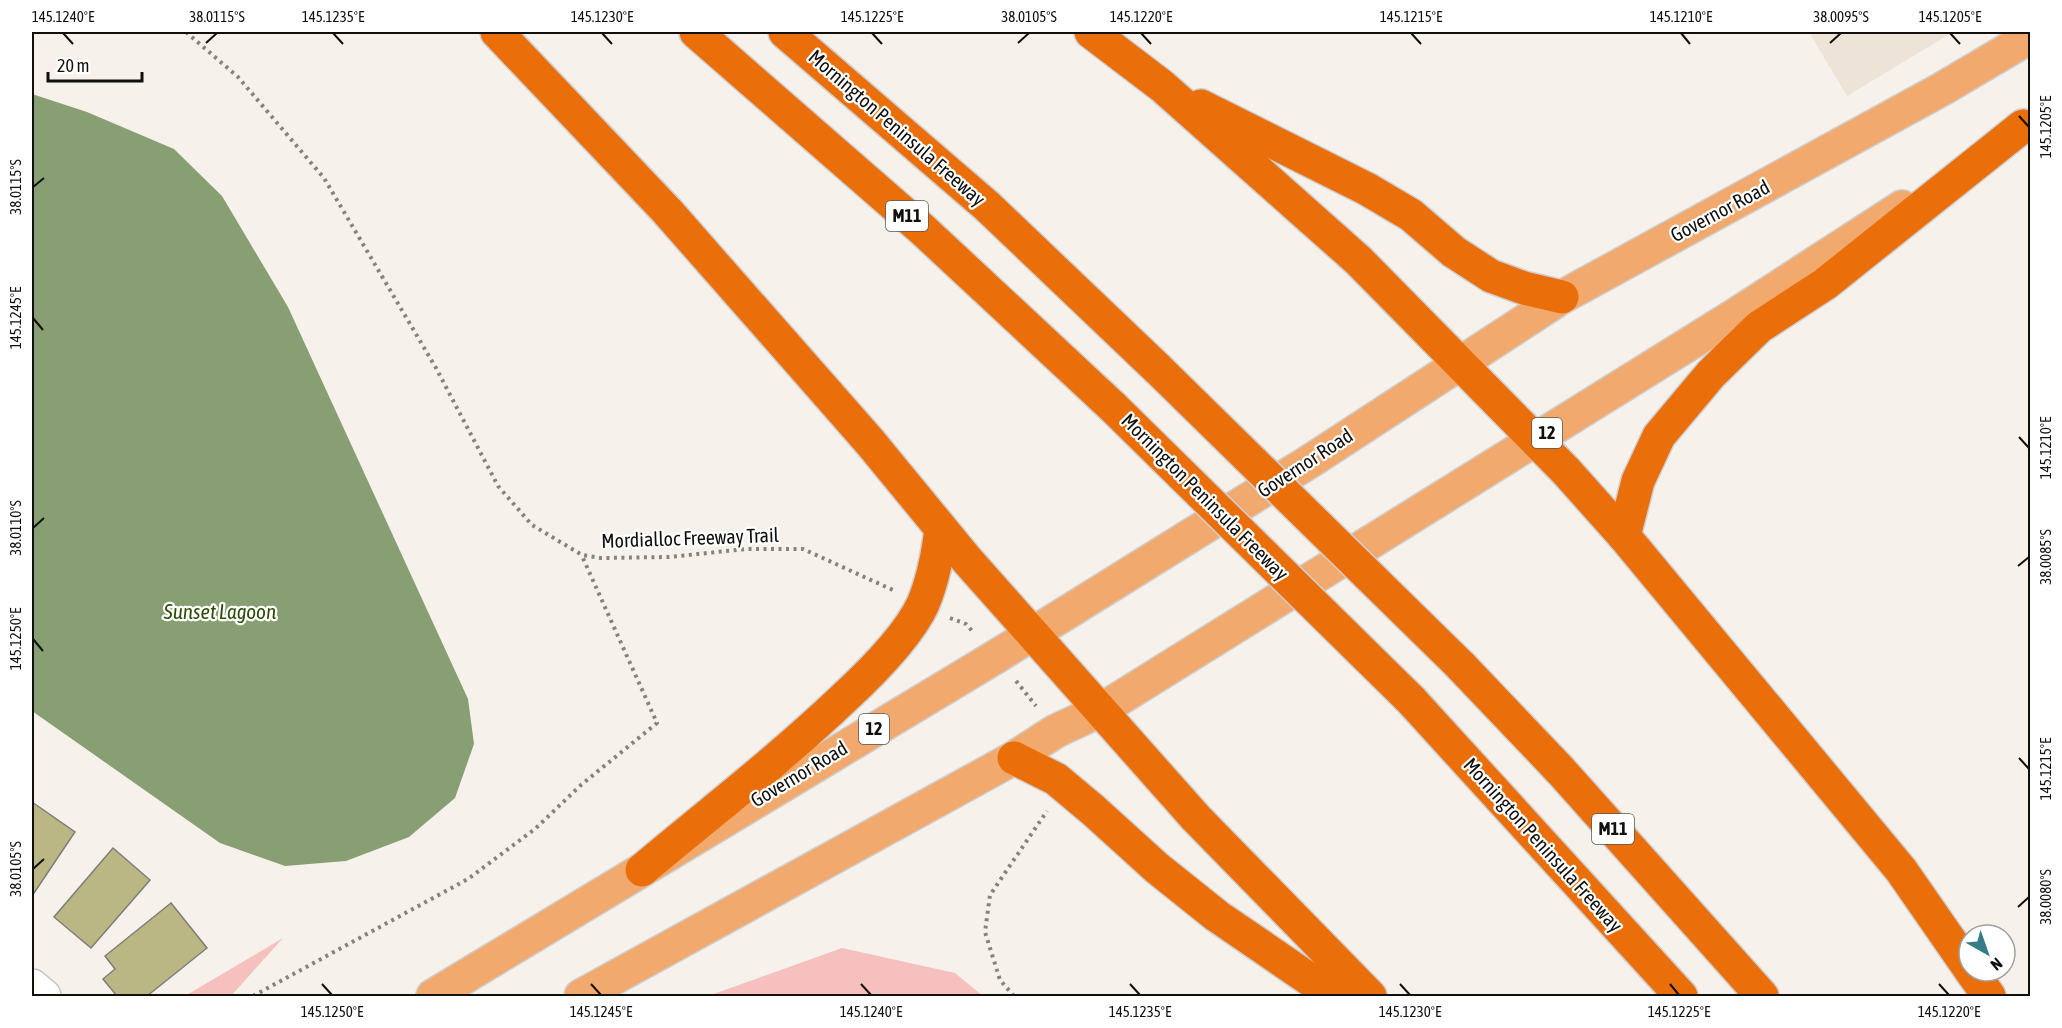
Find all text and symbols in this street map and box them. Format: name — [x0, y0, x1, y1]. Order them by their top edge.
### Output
text: 145.1240°E — [32, 8, 95, 25]
text: 38.0115°S — [189, 8, 245, 25]
text: 145.1235°E — [302, 8, 365, 25]
text: 145.1230°E — [571, 8, 634, 25]
text: 145.1225°E — [841, 8, 904, 25]
text: 38.0105°S — [1001, 8, 1057, 25]
text: 145.1220°E — [1110, 8, 1173, 25]
text: 145.1215°E — [1380, 8, 1443, 25]
text: 145.1210°E — [1650, 8, 1713, 25]
text: 38.0095°S — [1813, 8, 1869, 25]
text: 145.1205°E — [1919, 8, 1982, 25]
scale bar — [48, 45, 142, 83]
street label: Mornington Peninsula Freeway — [804, 45, 990, 210]
text: 20 m — [57, 55, 89, 76]
text: 145.1205°E — [2037, 95, 2054, 158]
text: 38.0115°S — [7, 159, 24, 215]
street label: Governor Road — [1666, 175, 1773, 246]
road number: M11 — [886, 201, 928, 231]
text: 145.1245°E — [7, 286, 24, 349]
street label: Mornington Peninsula Freeway — [1117, 409, 1293, 585]
text: 145.1210°E — [2037, 416, 2054, 479]
road number: 12 — [1532, 418, 1562, 448]
street label: Governor Road — [1253, 423, 1357, 502]
text: 38.0110°S — [7, 500, 24, 556]
street label: Mordialloc Freeway Trail — [601, 523, 780, 552]
text: 38.0085°S — [2037, 529, 2054, 585]
water label: Sunset Lagoon — [163, 599, 276, 623]
text: 145.1250°E — [7, 607, 24, 670]
road number: 12 — [859, 714, 889, 744]
street label: Governor Road — [746, 736, 851, 811]
text: 145.1215°E — [2037, 737, 2054, 800]
street label: Mornington Peninsula Freeway — [1459, 753, 1628, 936]
road number: M11 — [1592, 814, 1634, 844]
text: 38.0105°S — [7, 841, 24, 897]
text: 38.0080°S — [2037, 869, 2054, 925]
north arrow — [1957, 923, 2017, 983]
text: N — [1987, 955, 2006, 974]
text: 145.1250°E — [301, 1003, 364, 1020]
text: 145.1245°E — [570, 1003, 633, 1020]
text: 145.1240°E — [840, 1003, 903, 1020]
text: 145.1235°E — [1109, 1003, 1172, 1020]
text: 145.1230°E — [1379, 1003, 1442, 1020]
text: 145.1225°E — [1648, 1003, 1711, 1020]
text: 145.1220°E — [1918, 1003, 1981, 1020]

